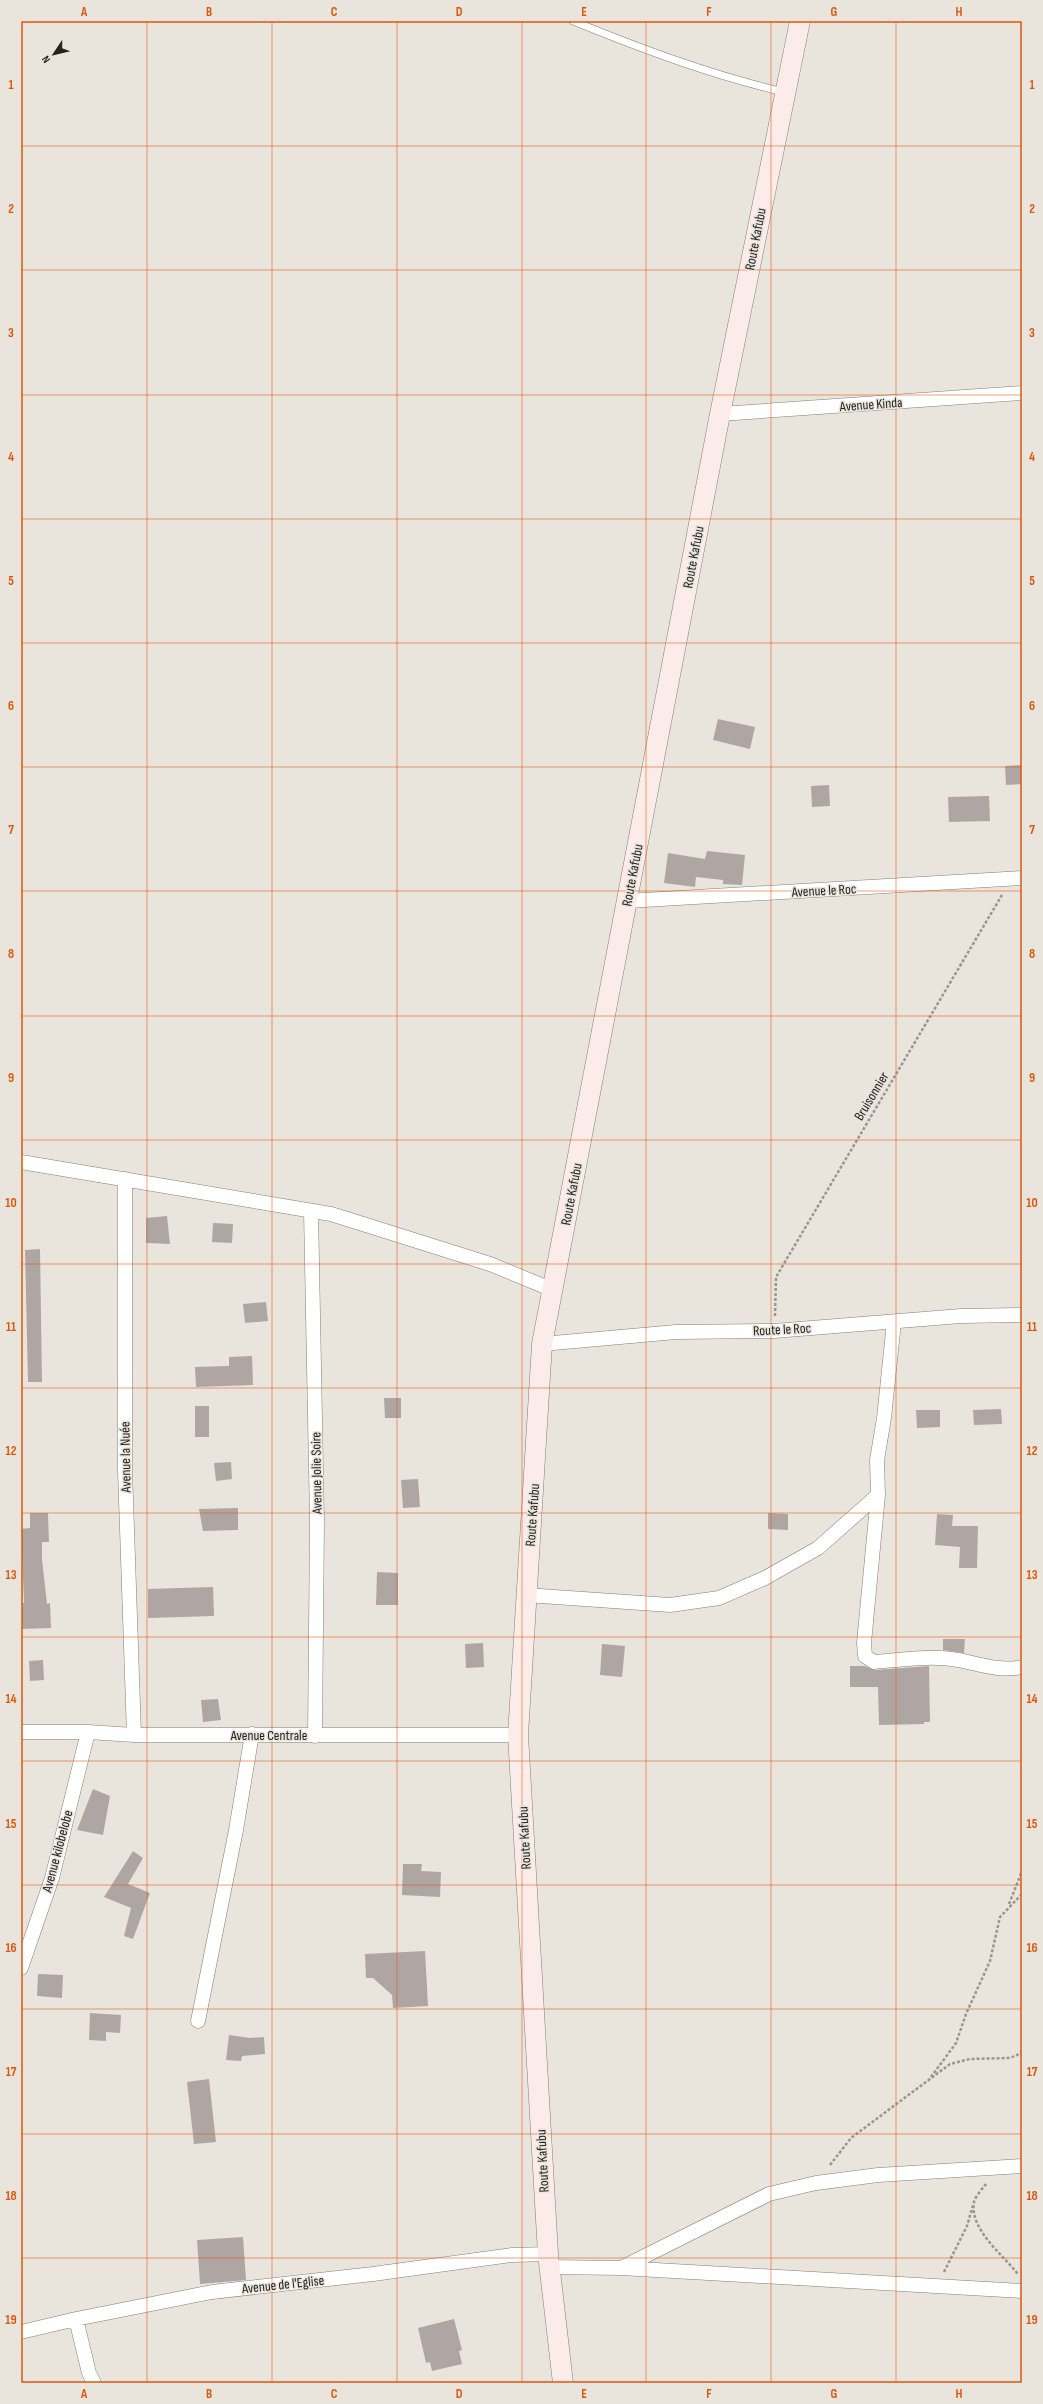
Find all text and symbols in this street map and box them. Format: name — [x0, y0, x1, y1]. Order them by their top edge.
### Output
text: A — [80, 4, 88, 20]
text: B — [206, 4, 212, 20]
text: C — [331, 4, 338, 20]
text: D — [456, 4, 463, 20]
text: E — [581, 4, 587, 20]
text: F — [706, 4, 712, 20]
text: G — [831, 4, 838, 20]
text: H — [956, 4, 963, 20]
north arrow — [34, 34, 74, 74]
text: N — [39, 53, 53, 66]
text: 1 — [8, 77, 14, 93]
text: 1 — [1029, 77, 1035, 93]
text: 2 — [8, 201, 14, 217]
text: 2 — [1029, 201, 1035, 217]
street label: Route Kafubu — [741, 206, 770, 272]
text: 3 — [8, 325, 14, 341]
text: 3 — [1029, 325, 1035, 341]
street label: Avenue Kinda — [838, 394, 903, 415]
text: 4 — [8, 449, 14, 465]
text: 4 — [1029, 449, 1035, 465]
street label: Route Kafubu — [679, 524, 708, 590]
text: 5 — [8, 573, 14, 589]
text: 5 — [1029, 573, 1035, 589]
text: 6 — [8, 698, 14, 714]
text: 6 — [1029, 698, 1035, 714]
text: 7 — [8, 822, 14, 838]
text: 7 — [1029, 822, 1035, 838]
street label: Route Kafubu — [618, 842, 647, 908]
street label: Avenue le Roc — [790, 880, 857, 901]
text: 8 — [8, 946, 14, 962]
text: 8 — [1029, 946, 1035, 962]
street label: Bruisonnier — [850, 1069, 893, 1124]
text: 9 — [8, 1070, 14, 1086]
text: 9 — [1029, 1070, 1035, 1086]
street label: Route Kafubu — [557, 1161, 586, 1227]
text: 10 — [5, 1195, 17, 1211]
text: 10 — [1026, 1195, 1038, 1211]
text: 11 — [6, 1319, 16, 1335]
street label: Route le Roc — [753, 1319, 812, 1340]
text: 11 — [1027, 1319, 1037, 1335]
street label: Avenue la Nuée — [116, 1421, 135, 1494]
street label: Avenue Jolie Soire — [307, 1432, 326, 1515]
text: 12 — [6, 1443, 17, 1459]
text: 12 — [1027, 1443, 1038, 1459]
street label: Route Kafubu — [522, 1483, 543, 1547]
text: 13 — [6, 1567, 17, 1583]
text: 13 — [1027, 1567, 1038, 1583]
text: 14 — [5, 1691, 17, 1707]
text: 14 — [1026, 1691, 1038, 1707]
street label: Avenue Centrale — [230, 1727, 307, 1744]
street label: Route Kafubu — [514, 1806, 535, 1870]
street label: Avenue kilobelobe — [38, 1808, 77, 1895]
text: 15 — [6, 1816, 17, 1832]
text: 15 — [1027, 1816, 1038, 1832]
text: 16 — [5, 1940, 17, 1956]
text: 16 — [1026, 1940, 1038, 1956]
text: 17 — [6, 2064, 17, 2080]
text: 17 — [1027, 2064, 1038, 2080]
street label: Route Kafubu — [532, 2129, 553, 2193]
text: 18 — [5, 2188, 17, 2204]
text: 18 — [1026, 2188, 1038, 2204]
street label: Avenue de l'Eglise — [240, 2272, 325, 2297]
text: 19 — [5, 2312, 17, 2328]
text: 19 — [1026, 2312, 1038, 2328]
text: A — [80, 2386, 88, 2402]
text: B — [206, 2386, 212, 2402]
text: C — [331, 2386, 338, 2402]
text: D — [456, 2386, 463, 2402]
text: E — [581, 2386, 587, 2402]
text: F — [706, 2386, 712, 2402]
text: G — [831, 2386, 838, 2402]
text: H — [956, 2386, 963, 2402]

